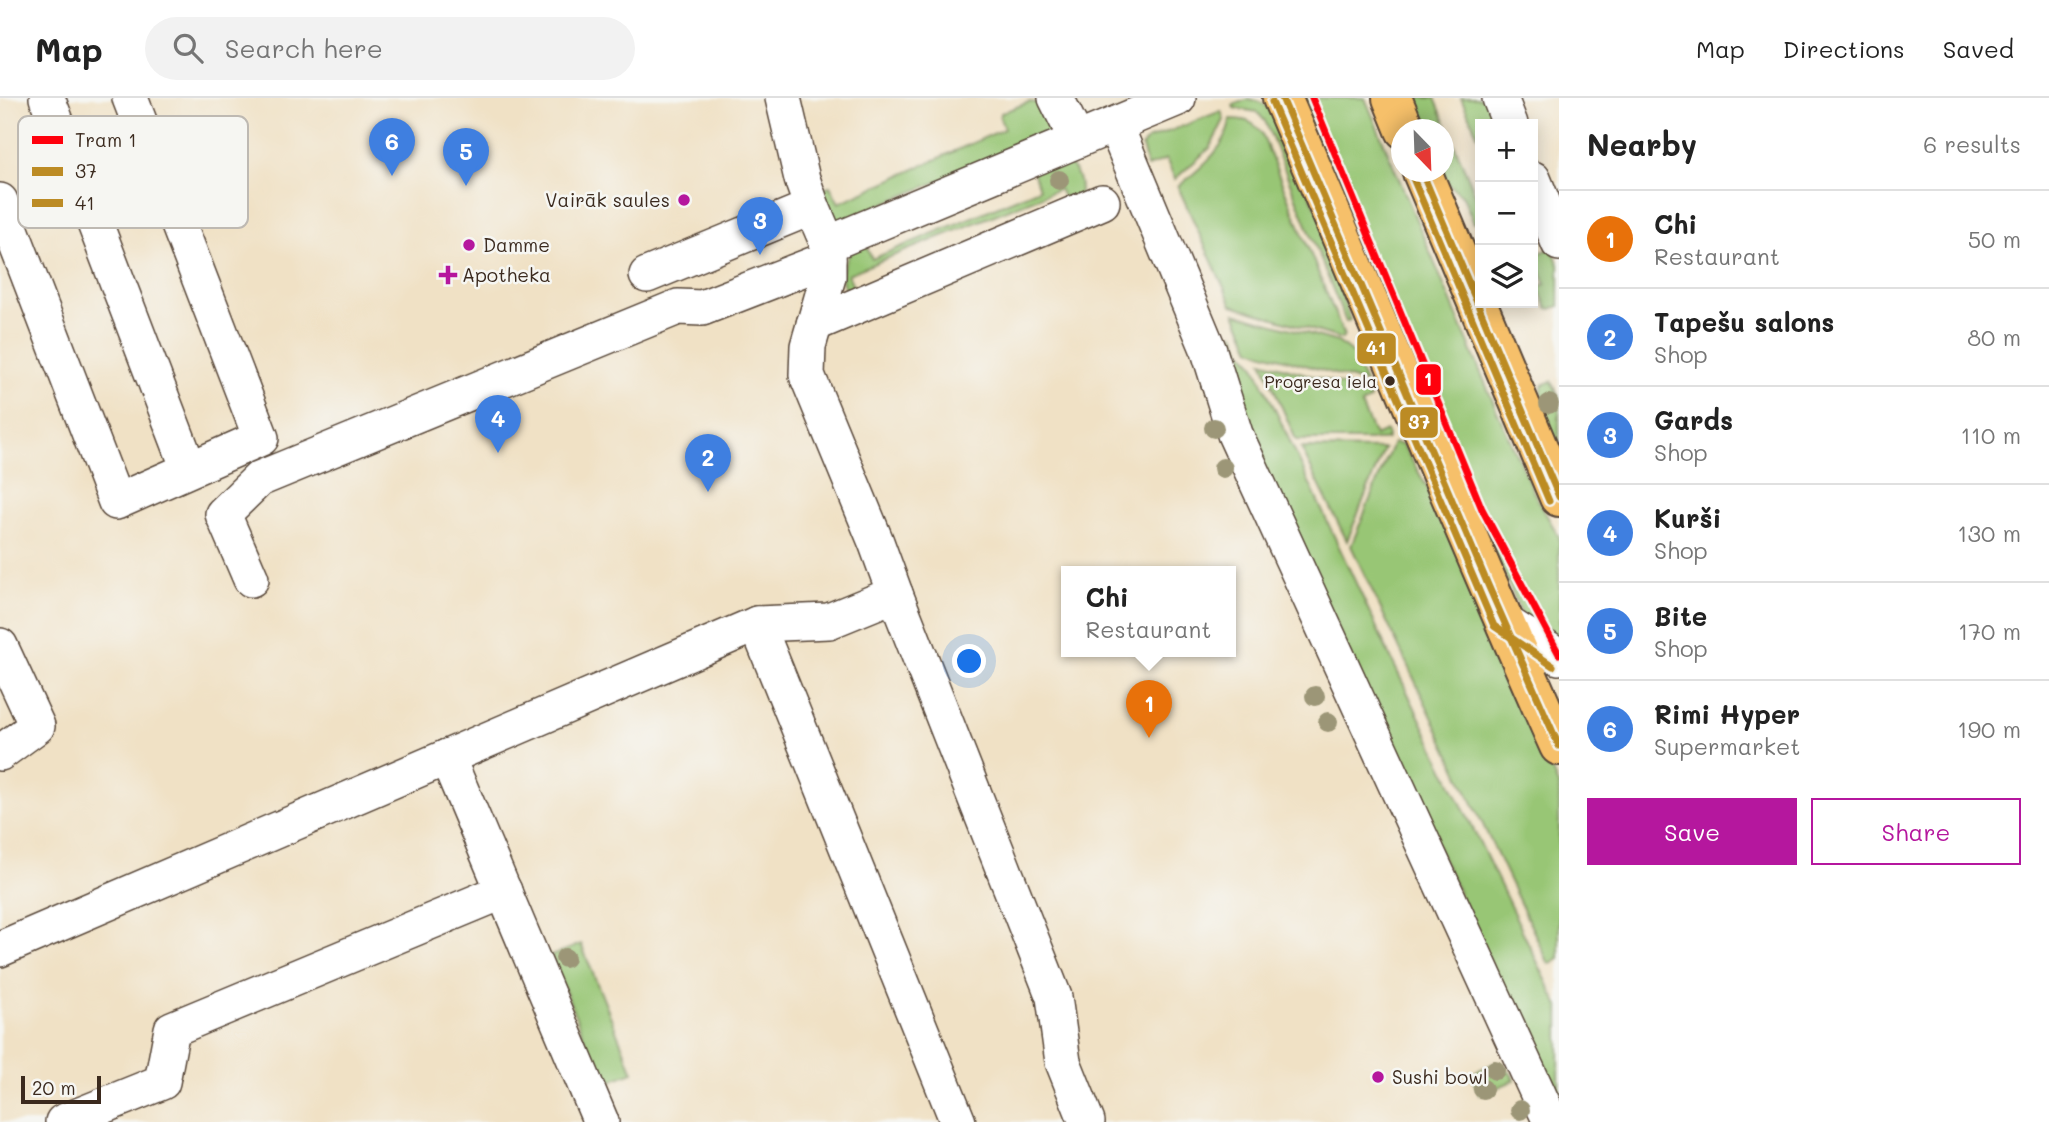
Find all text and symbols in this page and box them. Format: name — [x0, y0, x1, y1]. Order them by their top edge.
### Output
search box — [145, 17, 635, 80]
text: Map — [35, 27, 103, 70]
icon: search — [169, 29, 207, 67]
text: Search here — [225, 31, 383, 65]
text: Map — [1696, 33, 1745, 64]
text: Directions — [1783, 33, 1905, 64]
text: Saved — [1943, 33, 2014, 64]
legend — [18, 116, 248, 228]
pin: 6 — [369, 118, 415, 176]
north arrow — [1391, 119, 1454, 182]
map controls — [1475, 119, 1538, 308]
button: + — [1475, 119, 1538, 182]
text: Nearby — [1587, 124, 1697, 164]
text: Tram 1 — [75, 127, 137, 152]
pin: 5 — [443, 128, 489, 186]
text: 6 results — [1923, 129, 2021, 159]
text: 37 — [75, 158, 97, 183]
button: − — [1475, 182, 1538, 245]
place label: Vairāk saules — [545, 187, 670, 212]
text: 41 — [75, 190, 95, 215]
marker: Vairāk saules — [676, 192, 692, 208]
pin: 3 — [737, 197, 783, 255]
text: Chi — [1654, 207, 1697, 241]
text: 1 — [1605, 224, 1615, 254]
text: 50 m — [1968, 224, 2021, 254]
place label: Damme — [483, 232, 550, 257]
marker: Damme — [461, 237, 477, 253]
text: Restaurant — [1654, 241, 1780, 271]
button: layers — [1475, 245, 1538, 308]
place label: Apotheka — [462, 262, 551, 287]
marker: Apotheka — [440, 267, 456, 283]
text: Tapešu salons — [1654, 305, 1834, 339]
text: 2 — [1604, 322, 1616, 352]
text: 80 m — [1967, 322, 2021, 352]
line badge: 41 — [1356, 332, 1397, 365]
text: 41 — [1366, 335, 1386, 360]
text: Shop — [1654, 339, 1708, 369]
line badge: 1 — [1415, 363, 1442, 396]
text: 1 — [1424, 366, 1432, 391]
place label: Progresa iela — [1264, 370, 1377, 392]
marker: Progresa iela — [1383, 374, 1397, 388]
pin: 4 — [475, 395, 521, 453]
text: Gards — [1654, 403, 1733, 437]
line badge: 37 — [1399, 406, 1439, 439]
text: 37 — [1408, 409, 1430, 434]
text: 3 — [1603, 420, 1617, 450]
text: 110 m — [1961, 420, 2021, 450]
pin: 2 — [685, 434, 731, 492]
text: Shop — [1654, 437, 1708, 467]
text: Kurši — [1654, 501, 1721, 535]
text: 4 — [1603, 518, 1617, 548]
text: 130 m — [1957, 518, 2021, 548]
text: Shop — [1654, 535, 1708, 565]
popup — [1061, 566, 1236, 657]
text: Chi — [1086, 580, 1129, 614]
text: Bite — [1654, 599, 1707, 633]
text: Restaurant — [1086, 614, 1211, 644]
text: 5 — [1603, 616, 1617, 646]
text: 170 m — [1958, 616, 2021, 646]
text: Shop — [1654, 633, 1708, 663]
your location — [952, 644, 986, 678]
pin: 1 — [1126, 680, 1172, 738]
text: Rimi Hyper — [1654, 697, 1800, 731]
text: 6 — [1603, 714, 1617, 744]
text: 190 m — [1957, 714, 2021, 744]
text: Supermarket — [1654, 731, 1800, 761]
button: Save — [1587, 798, 1797, 865]
button: Share — [1811, 798, 2021, 865]
place label: Sushi bowl — [1392, 1064, 1488, 1089]
marker: Sushi bowl — [1370, 1069, 1386, 1085]
scale bar — [21, 1073, 102, 1105]
text: 20 m — [32, 1075, 76, 1100]

